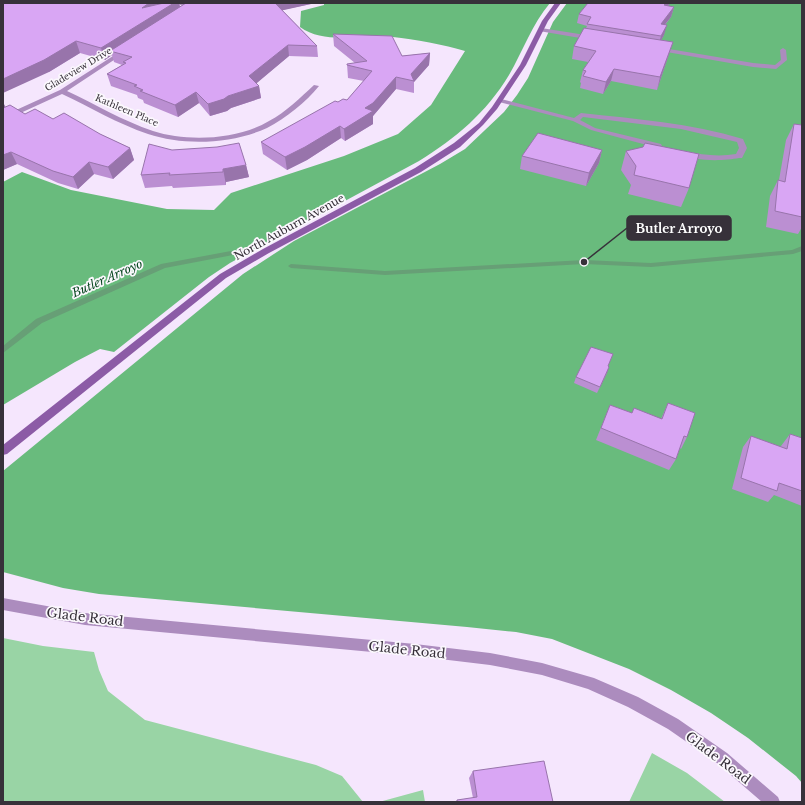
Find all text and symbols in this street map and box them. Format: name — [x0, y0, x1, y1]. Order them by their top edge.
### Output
street label: Gladeview Drive — [43, 45, 113, 93]
street label: Kathleen Place — [94, 92, 160, 128]
street label: North Auburn Avenue — [231, 191, 347, 263]
callout: Butler Arroyo — [627, 216, 731, 240]
text: Butler Arroyo — [636, 221, 723, 236]
water label: Butler Arroyo — [68, 256, 145, 301]
street label: Glade Road — [46, 604, 125, 630]
street label: Glade Road — [368, 638, 447, 663]
street label: Glade Road — [682, 728, 754, 788]

